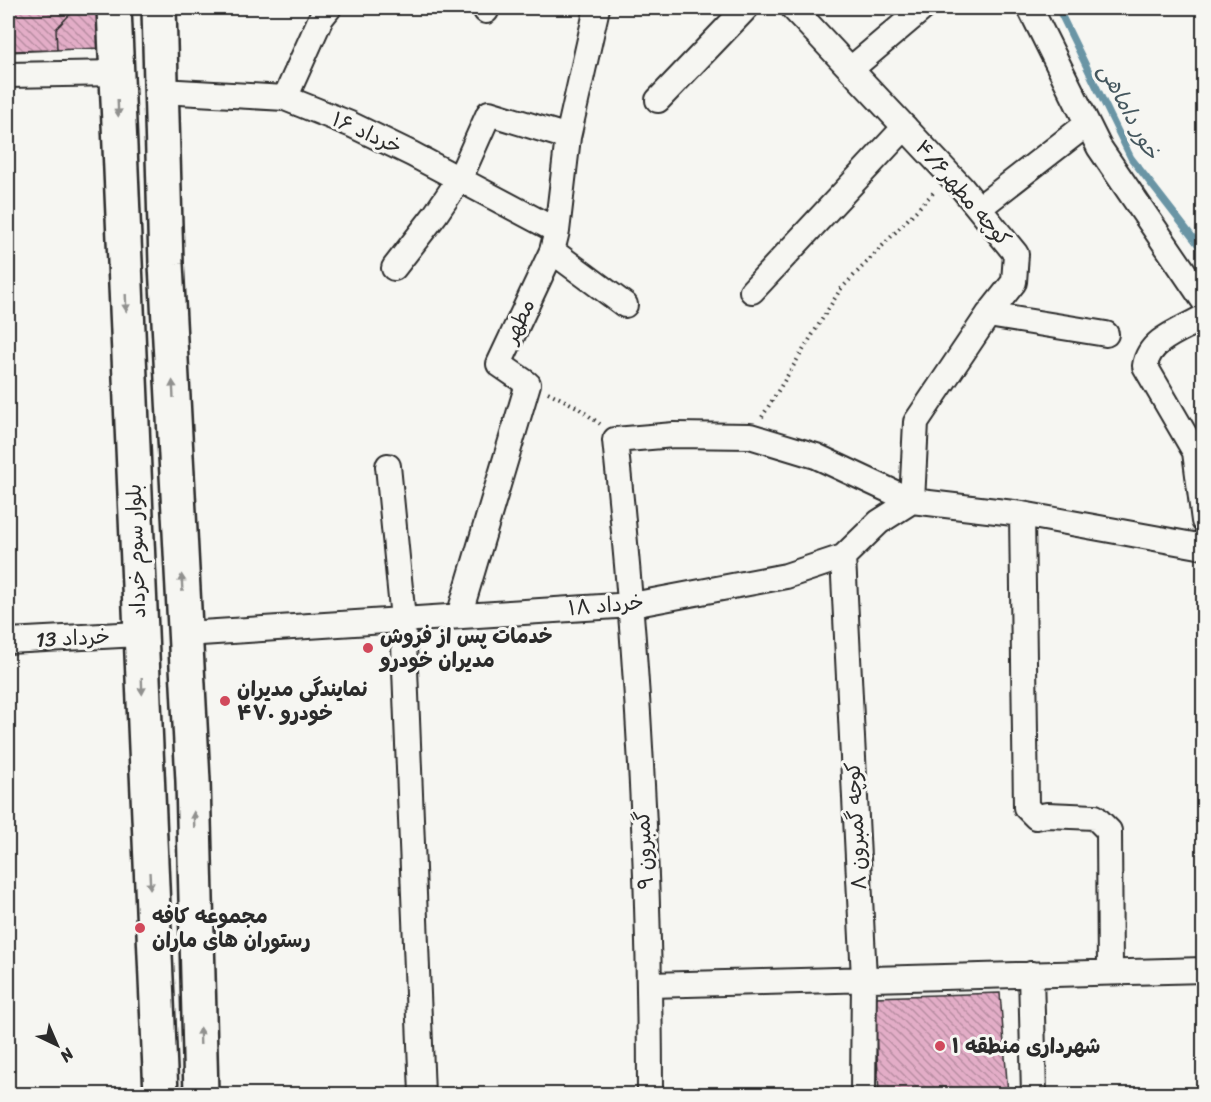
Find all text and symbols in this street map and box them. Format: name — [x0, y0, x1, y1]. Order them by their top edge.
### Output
water label: خور داماهی — [1088, 56, 1172, 167]
one-way arrow — [113, 98, 123, 117]
street label: خرداد ۱۶ — [325, 101, 409, 165]
street label: کوچه مطهر۴/۶ — [905, 130, 1021, 256]
street label: مطهر — [491, 292, 546, 352]
one-way arrow — [121, 293, 131, 312]
one-way arrow — [168, 379, 177, 398]
street label: بلوار سوم خرداد — [115, 483, 157, 619]
one-way arrow — [178, 574, 187, 593]
street label: خرداد ۱۸ — [567, 583, 645, 627]
street label: خرداد 13 — [35, 617, 111, 659]
place label: خدمات پس از فروش مدیران خودرو — [378, 617, 553, 679]
marker: خدمات پس از فروش مدیران خودرو — [361, 641, 375, 655]
place label: نمایندگی مدیران خودرو ۴۷۰ — [237, 670, 368, 732]
one-way arrow — [137, 677, 146, 696]
marker: نمایندگی مدیران خودرو ۴۷۰ — [218, 694, 232, 708]
street label: کوچه گمبرون ۸ — [834, 761, 878, 891]
street label: گمبرون ۹ — [623, 810, 665, 890]
one-way arrow — [189, 811, 198, 830]
one-way arrow — [146, 872, 155, 891]
place label: مجموعه کافه رستوران های ماران — [152, 897, 311, 959]
marker: مجموعه کافه رستوران های ماران — [133, 921, 147, 935]
north arrow — [27, 1015, 87, 1075]
one-way arrow — [195, 1027, 205, 1046]
place label: شهرداری منطقه ۱ — [952, 1027, 1100, 1065]
marker: شهرداری منطقه ۱ — [933, 1039, 947, 1053]
text: N — [52, 1040, 82, 1070]

